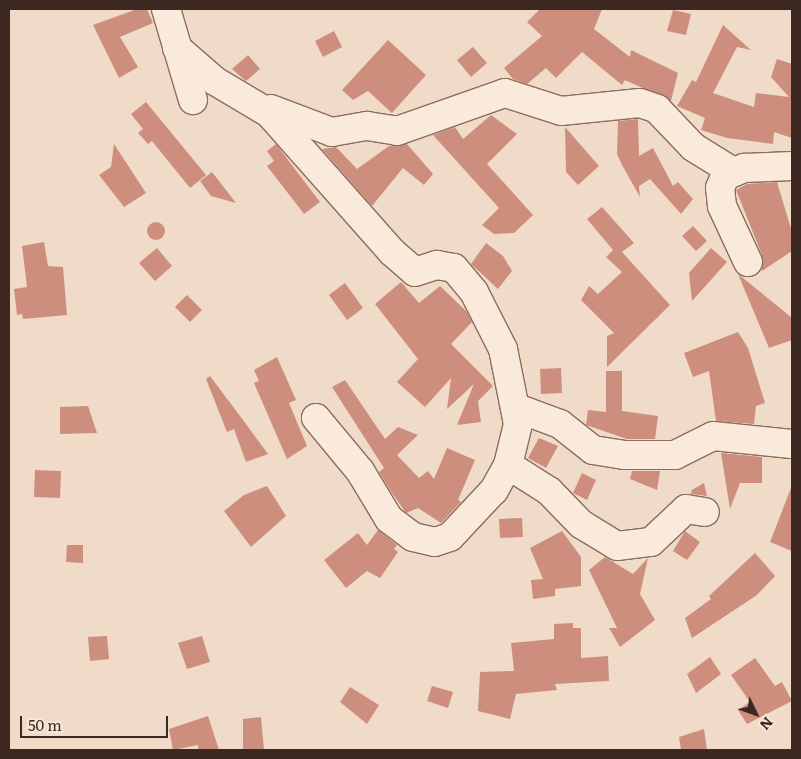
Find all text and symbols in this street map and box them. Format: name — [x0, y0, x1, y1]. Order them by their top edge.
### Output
north arrow — [731, 689, 781, 739]
scale bar — [22, 706, 170, 738]
text: 50 m — [28, 713, 62, 736]
text: N — [756, 713, 779, 735]

